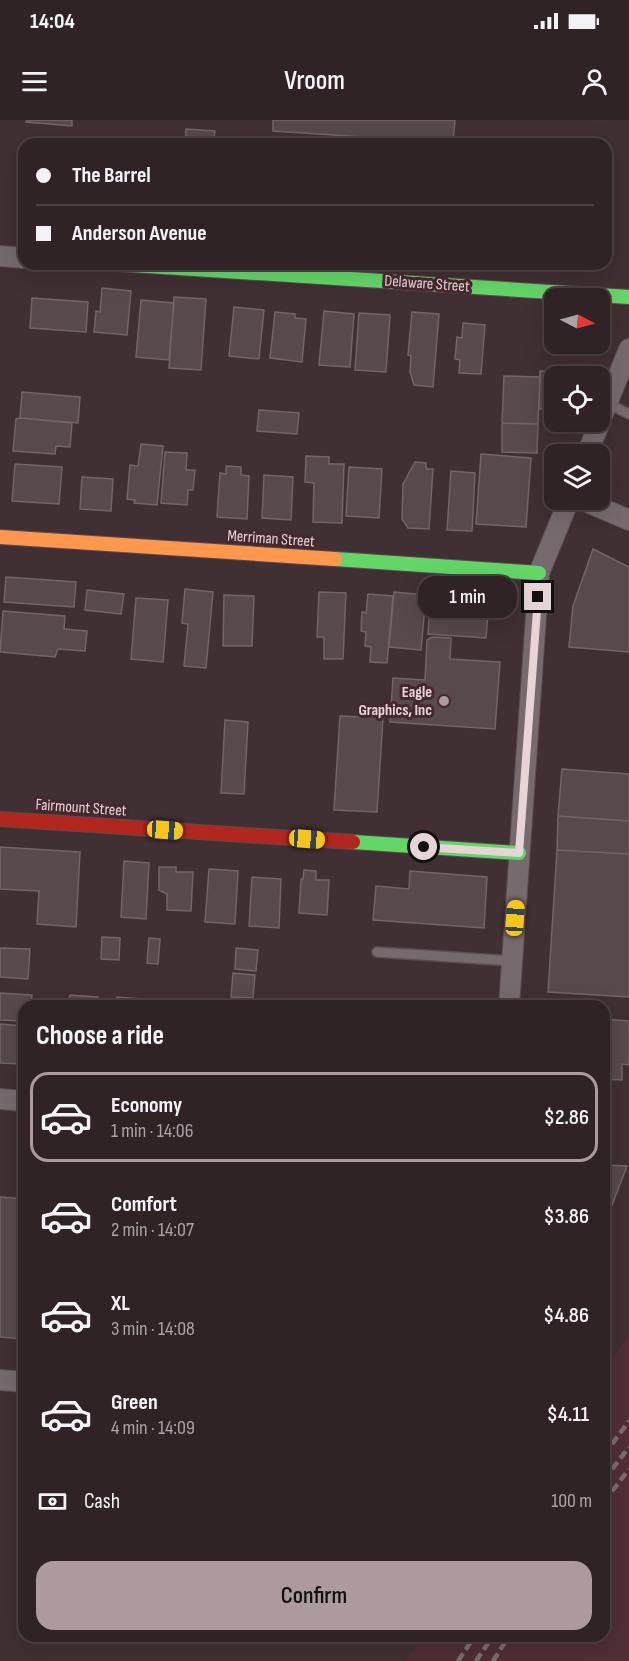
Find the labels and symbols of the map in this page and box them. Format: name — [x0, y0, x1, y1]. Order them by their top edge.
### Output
street label: Delaware Street — [384, 272, 470, 296]
north arrow — [544, 288, 610, 354]
street label: Merriman Street — [227, 526, 316, 552]
callout: 1 min — [418, 576, 517, 618]
route end — [524, 583, 551, 610]
place label: Eagle Graphics, Inc — [358, 683, 432, 720]
marker: Eagle Graphics, Inc — [437, 694, 451, 708]
street label: Fairmount Street — [35, 795, 127, 821]
car — [146, 820, 184, 840]
car — [288, 829, 326, 849]
route start — [410, 833, 437, 860]
car — [505, 899, 525, 937]

